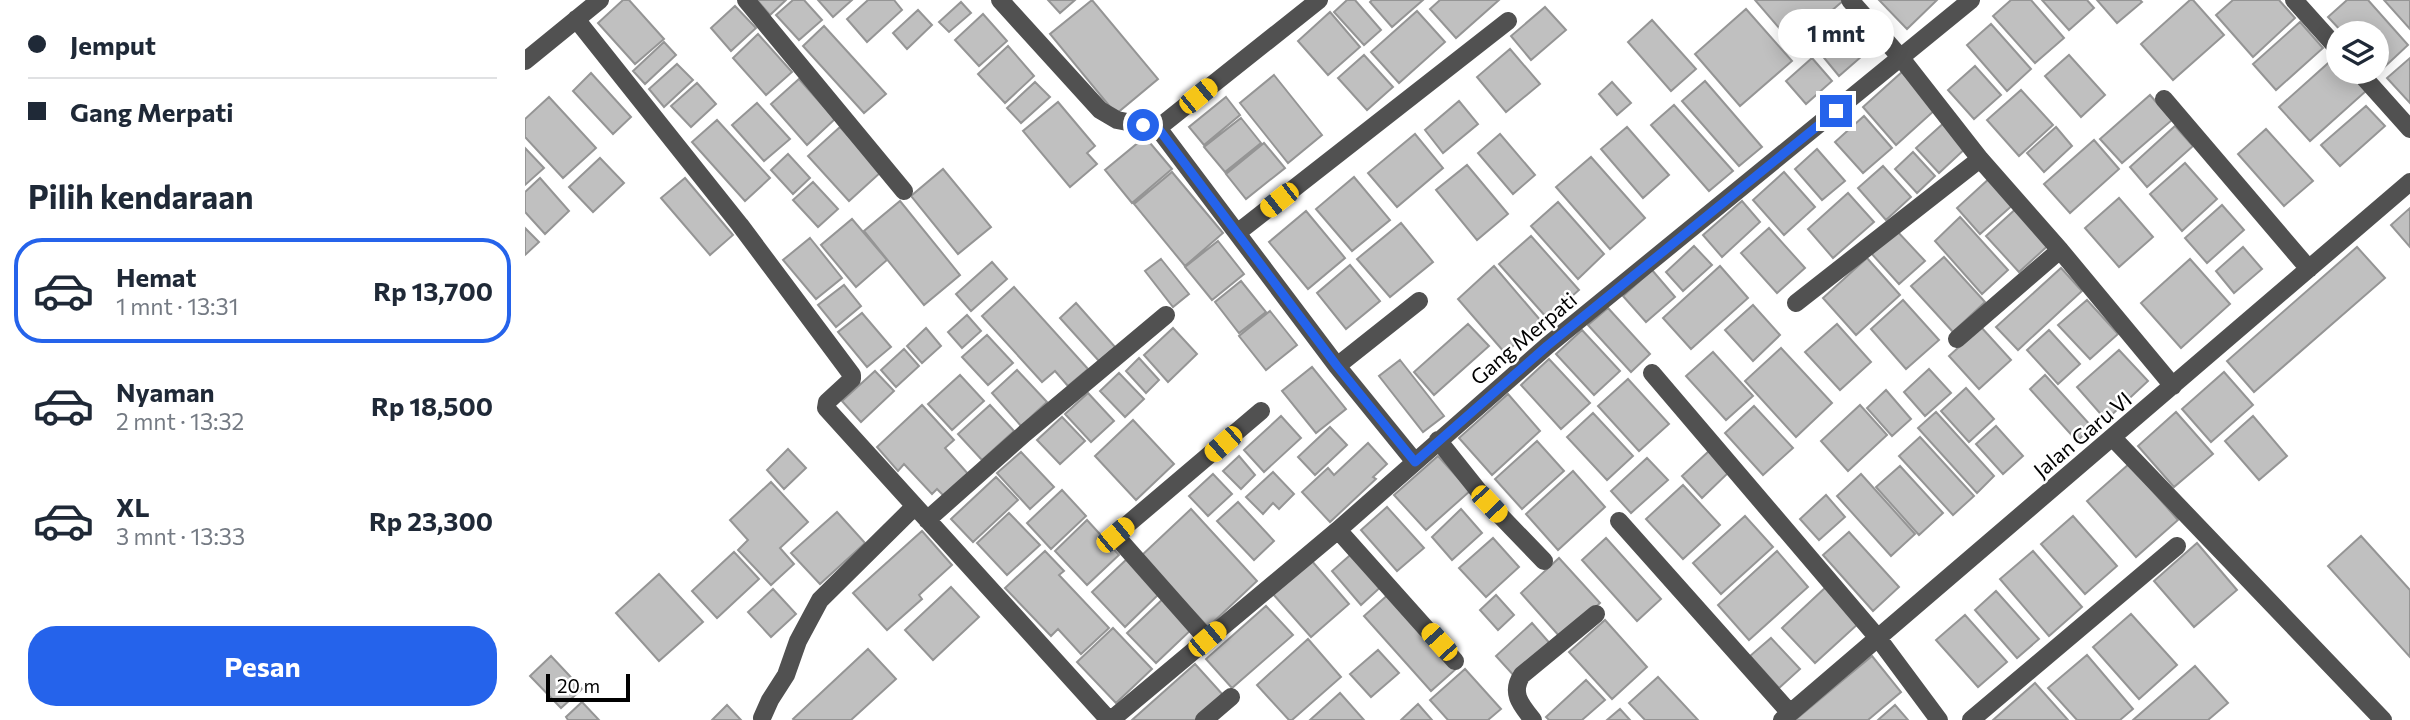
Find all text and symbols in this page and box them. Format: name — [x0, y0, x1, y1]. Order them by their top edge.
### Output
callout: 1 mnt — [1778, 10, 1894, 58]
text: 1 mnt — [1807, 19, 1865, 47]
map controls — [2326, 21, 2389, 84]
button: layers — [2326, 21, 2389, 84]
text: Jemput — [70, 29, 156, 60]
car — [1176, 75, 1221, 117]
route end — [1820, 95, 1852, 127]
text: Gang Merpati — [70, 96, 234, 127]
route start — [1127, 109, 1159, 141]
text: Pilih kendaraan — [28, 176, 254, 216]
car — [1256, 179, 1303, 221]
icon: car — [32, 259, 95, 322]
text: Hemat — [116, 261, 197, 292]
text: Rp 13,700 — [373, 275, 493, 306]
street label: Gang Merpati — [1465, 286, 1581, 390]
text: 1 mnt · 13:31 — [116, 292, 239, 320]
icon: car — [32, 374, 95, 437]
text: Nyaman — [116, 376, 215, 407]
street label: Jalan Garu VI — [2028, 386, 2136, 482]
text: Rp 18,500 — [371, 390, 493, 421]
text: 2 mnt · 13:32 — [116, 407, 244, 435]
car — [1201, 422, 1246, 466]
car — [1467, 481, 1512, 527]
icon: car — [32, 489, 95, 552]
text: XL — [116, 491, 150, 522]
text: Rp 23,300 — [369, 505, 493, 536]
car — [1093, 513, 1138, 557]
text: 3 mnt · 13:33 — [116, 522, 245, 550]
car — [1185, 617, 1230, 661]
car — [1418, 619, 1461, 665]
button: Pesan — [28, 626, 497, 706]
scale bar — [546, 671, 630, 703]
text: 20 m — [557, 674, 600, 697]

